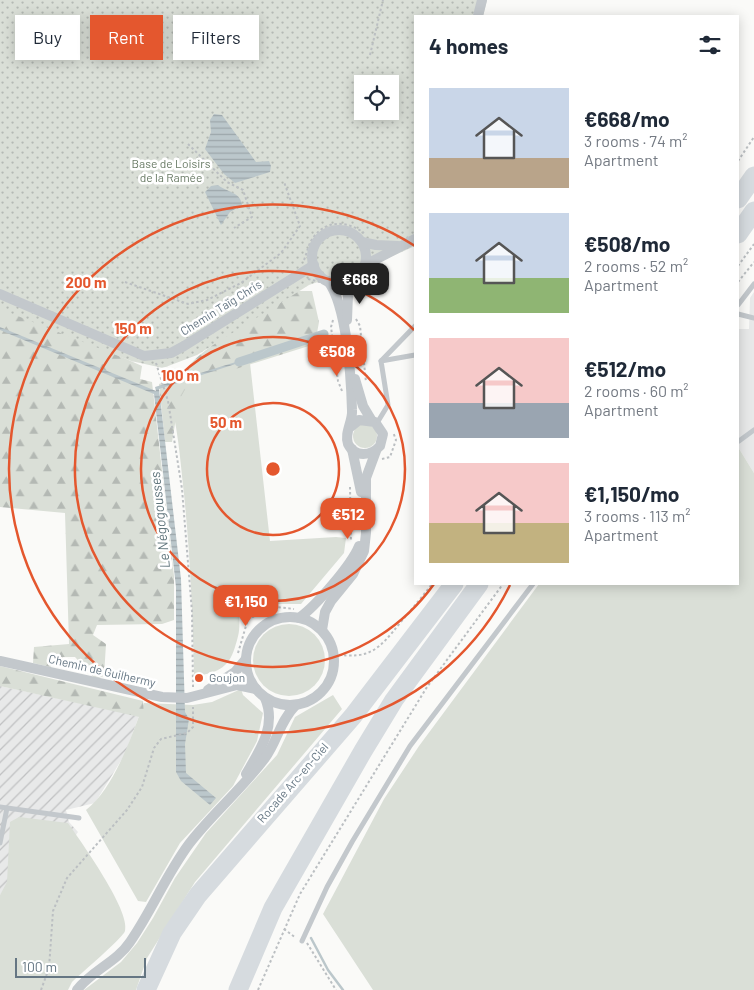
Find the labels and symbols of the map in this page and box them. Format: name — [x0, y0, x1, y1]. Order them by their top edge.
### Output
park label: Base de Loisirs de la Ramée — [132, 156, 211, 184]
pin: €668 — [330, 262, 390, 305]
text: 200 m — [65, 273, 107, 291]
street label: Chemin Taïg Chris — [177, 276, 264, 338]
text: 150 m — [114, 319, 152, 337]
pin: €508 — [307, 334, 367, 377]
text: 100 m — [161, 366, 199, 384]
text: 50 m — [210, 413, 242, 431]
centre of rings — [264, 460, 282, 478]
water label: Le Négogousses — [146, 470, 173, 569]
pin: €512 — [318, 498, 378, 540]
pin: €1,150 — [205, 584, 287, 627]
street label: Chemin de Guilhermy — [47, 651, 158, 689]
place label: Goujon — [209, 670, 245, 684]
marker: Goujon — [193, 672, 205, 684]
street label: Rocade Arc-en-Ciel — [254, 740, 331, 825]
scale bar — [15, 955, 146, 978]

